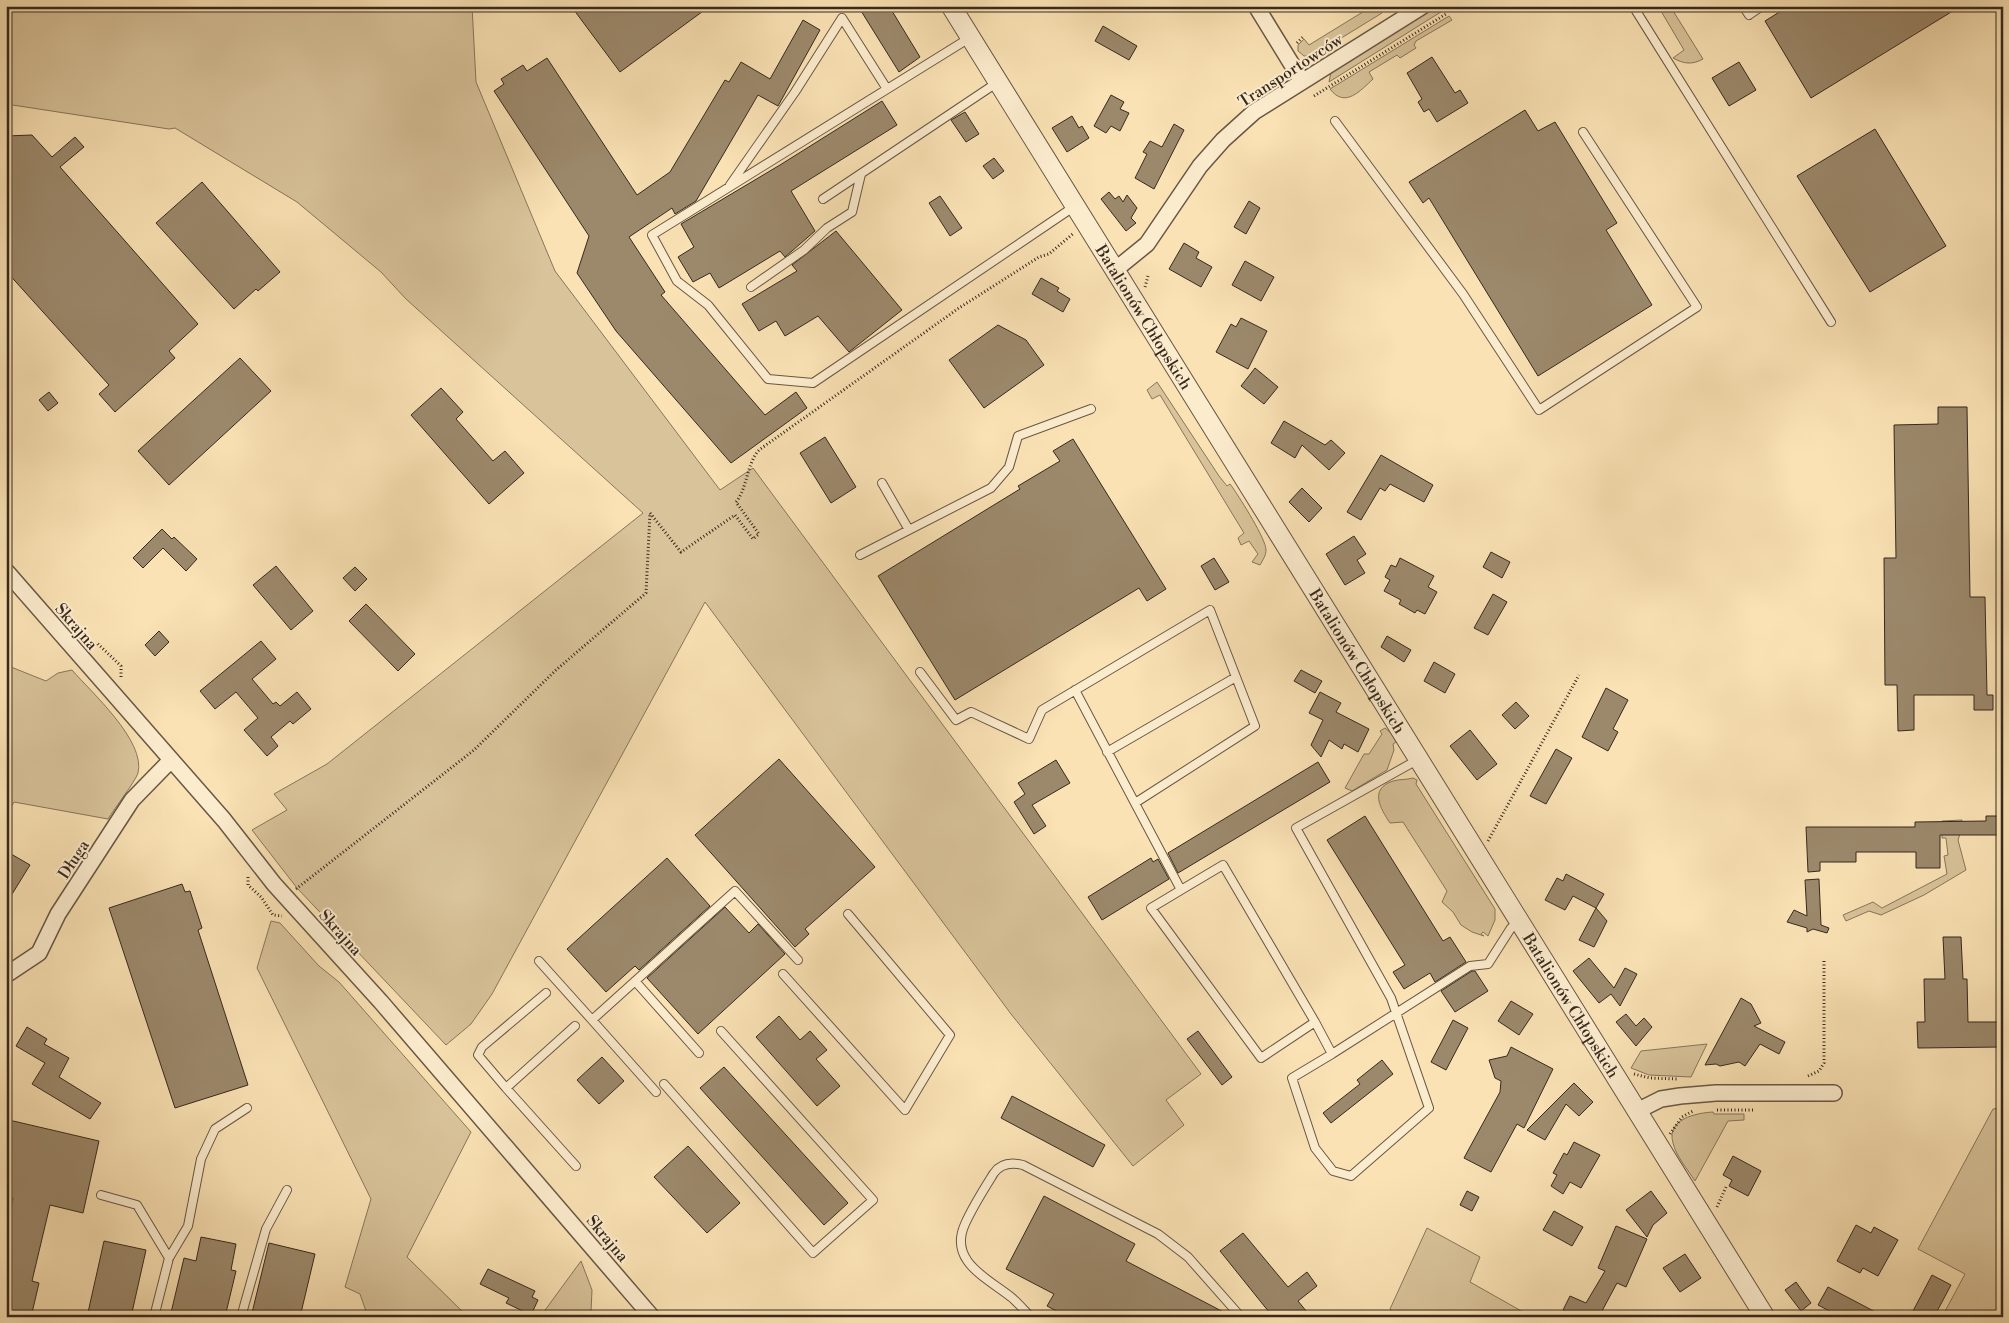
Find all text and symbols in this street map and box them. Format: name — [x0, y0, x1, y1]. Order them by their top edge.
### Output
street label: Transportowców — [1235, 29, 1347, 112]
street label: Batalionów Chłopskich — [1090, 241, 1196, 394]
street label: Batalionów Chłopskich — [1304, 585, 1410, 738]
street label: Skrajna — [51, 599, 103, 655]
street label: Długa — [54, 835, 94, 883]
street label: Skrajna — [314, 905, 367, 961]
street label: Batalionów Chłopskich — [1517, 929, 1623, 1082]
street label: Skrajna — [582, 1211, 633, 1267]

